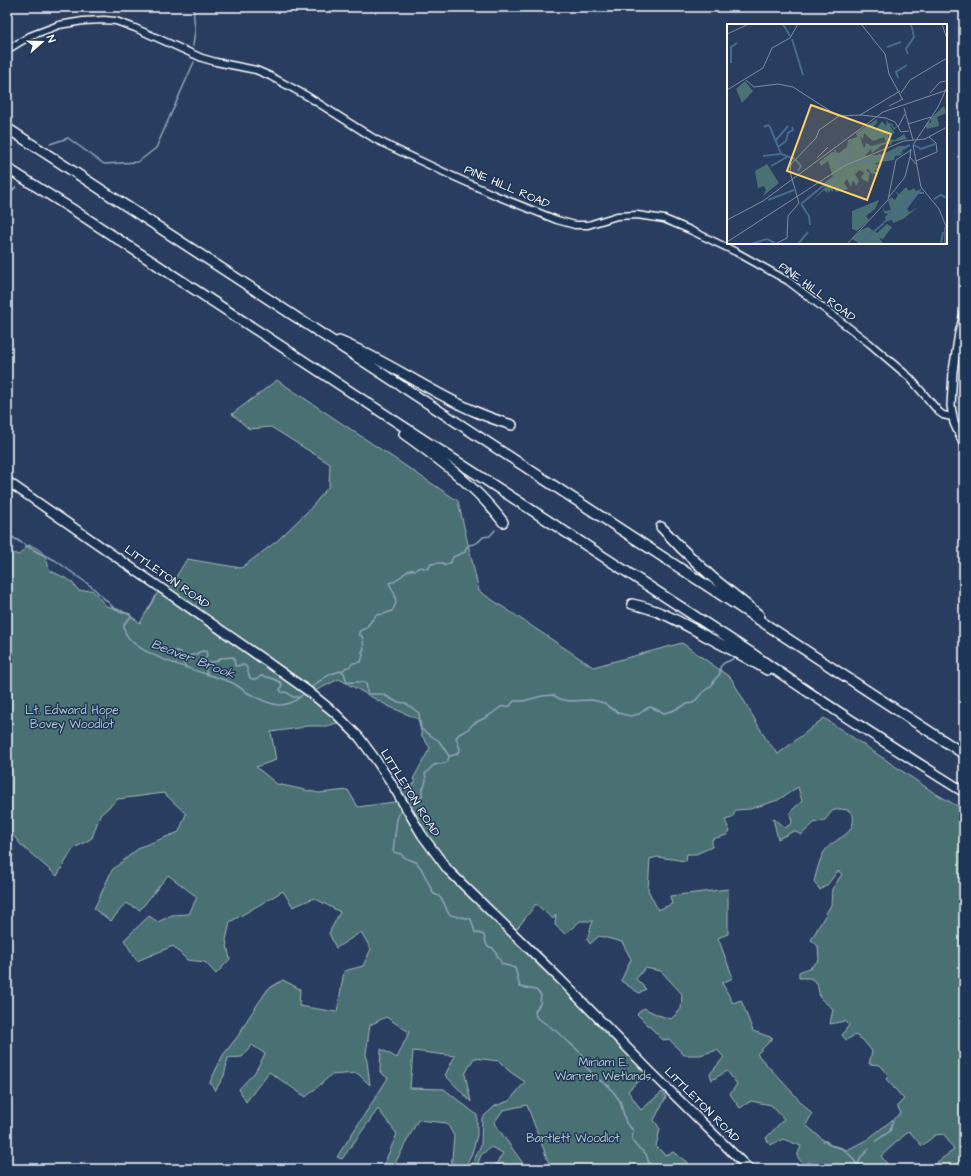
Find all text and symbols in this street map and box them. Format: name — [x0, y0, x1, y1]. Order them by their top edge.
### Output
north arrow — [22, 22, 62, 62]
inset map — [727, 24, 947, 244]
text: N — [43, 33, 59, 45]
street label: PINE HILL ROAD — [462, 161, 553, 213]
street label: PINE HILL ROAD — [775, 258, 859, 326]
street label: LITTLETON ROAD — [121, 541, 213, 613]
water label: Beaver Brook — [149, 635, 238, 684]
park label: Lt. Edward Hope Bovey Woodlot — [25, 702, 119, 734]
street label: LITTLETON ROAD — [376, 746, 444, 840]
park label: Miriam E. Warren Wetlands — [555, 1054, 651, 1085]
street label: LITTLETON ROAD — [660, 1063, 744, 1147]
park label: Bartlett Woodlot — [526, 1130, 620, 1147]

